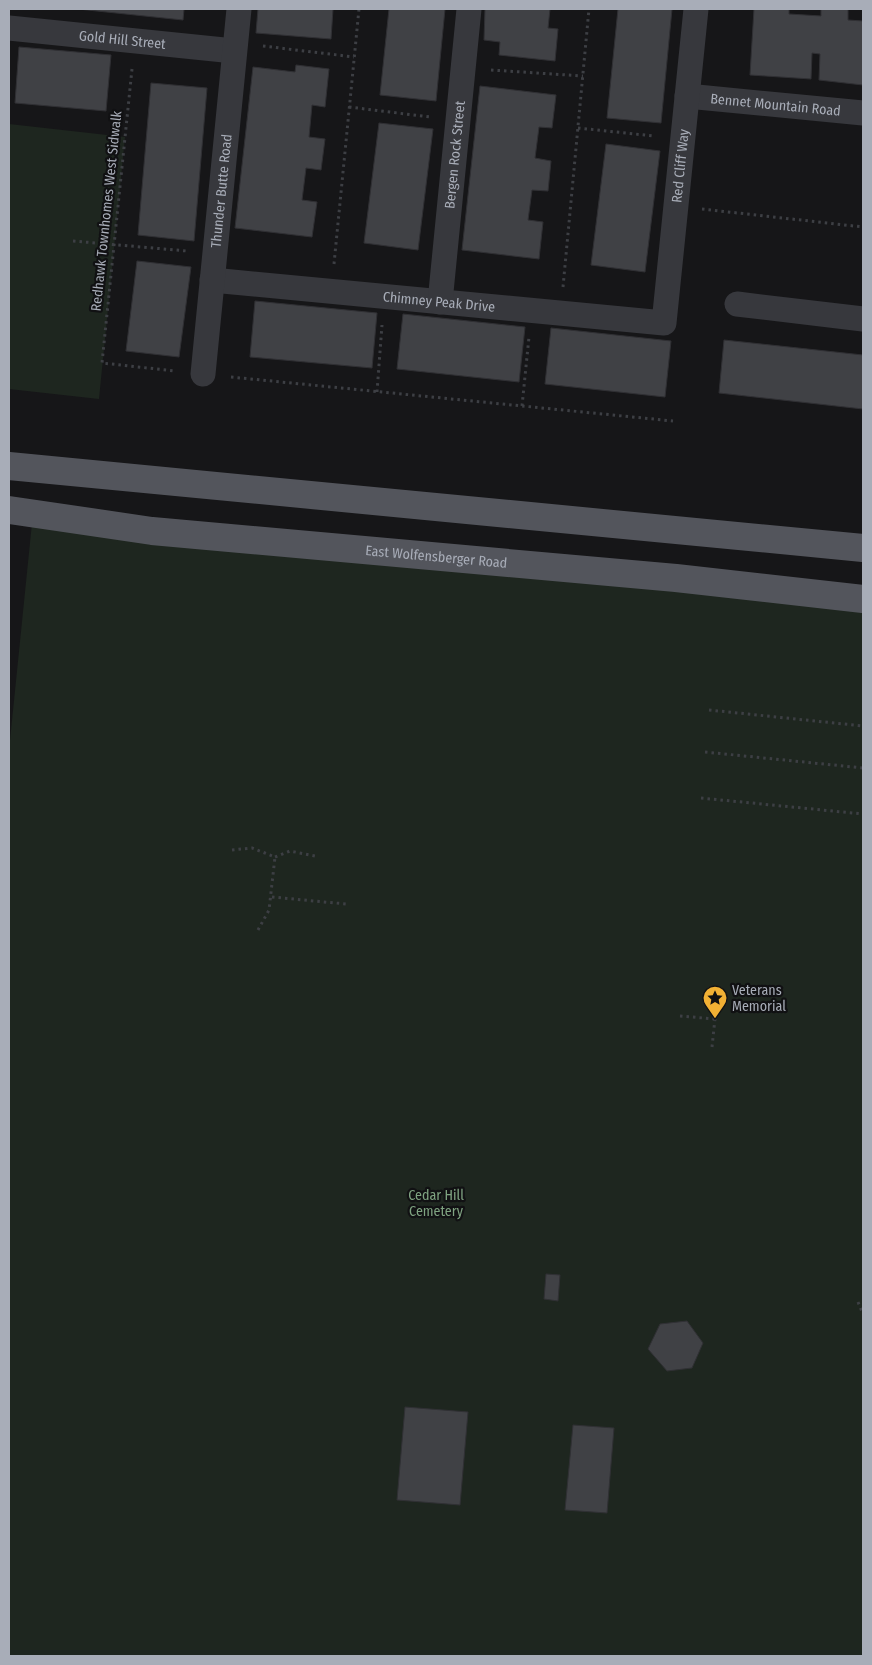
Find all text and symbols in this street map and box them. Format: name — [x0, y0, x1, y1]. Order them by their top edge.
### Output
street label: Gold Hill Street — [78, 27, 167, 53]
street label: Bennet Mountain Road — [710, 90, 841, 120]
street label: Bergen Rock Street — [441, 100, 469, 210]
street label: Redhawk Townhomes West Sidwalk — [88, 110, 126, 312]
street label: Red Cliff Way — [668, 127, 693, 204]
street label: Thunder Butte Road — [207, 133, 236, 249]
street label: Chimney Peak Drive — [382, 288, 496, 316]
street label: East Wolfensberger Road — [365, 542, 508, 572]
place label: Veterans Memorial — [732, 982, 786, 1015]
place icon: Veterans Memorial — [702, 985, 728, 1019]
park label: Cedar Hill Cemetery — [408, 1187, 464, 1220]

